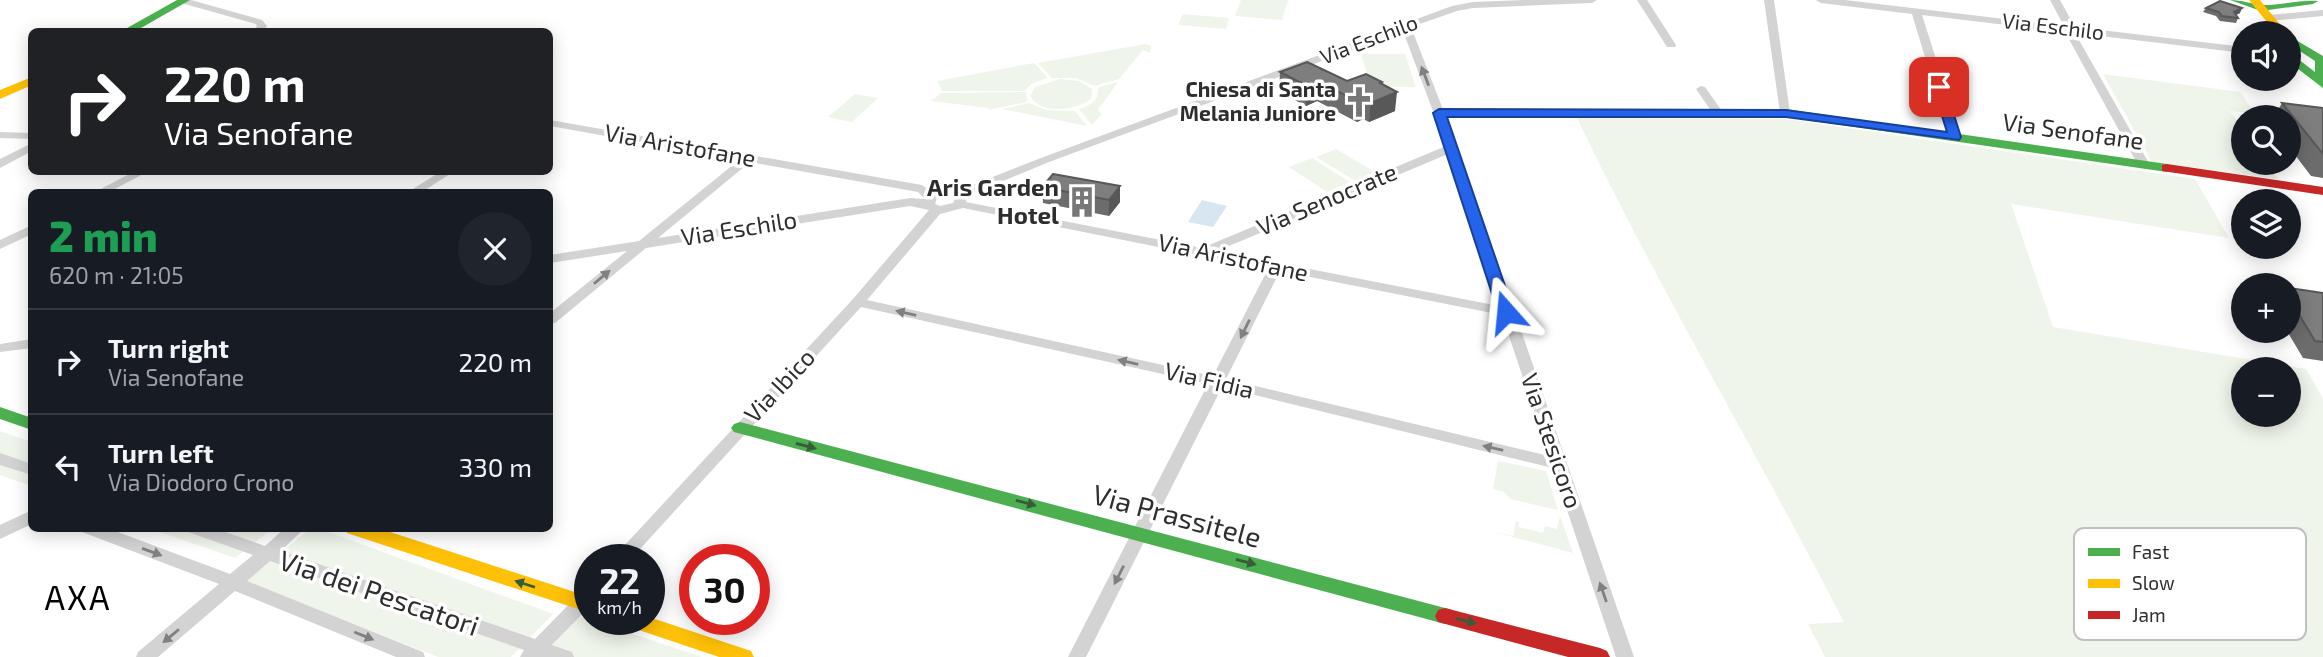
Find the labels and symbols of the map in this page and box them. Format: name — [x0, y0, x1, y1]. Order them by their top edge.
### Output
street label: Via Eschilo — [2001, 7, 2106, 44]
street label: Via Eschilo — [1316, 9, 1421, 69]
pin — [1909, 57, 1969, 117]
one-way arrow — [1419, 66, 1430, 87]
place label: Chiesa di Santa Melania Juniore — [1180, 76, 1336, 125]
church icon: Chiesa di Santa Melania Juniore — [1342, 85, 1376, 119]
street label: Via Senofane — [2001, 106, 2146, 155]
street label: Via Aristofane — [602, 117, 758, 172]
street label: Via Senocrate — [1252, 156, 1401, 241]
place label: Aris Garden Hotel — [927, 172, 1059, 229]
building icon: Aris Garden Hotel — [1065, 185, 1099, 219]
street label: Via Eschilo — [679, 204, 799, 251]
street label: Via Aristofane — [1155, 226, 1311, 287]
one-way arrow — [594, 270, 611, 285]
position arrow — [1469, 275, 1543, 349]
one-way arrow — [895, 307, 917, 318]
one-way arrow — [1239, 319, 1251, 339]
street label: Via Ibico — [738, 342, 820, 428]
street label: Via Fidia — [1162, 355, 1257, 404]
one-way arrow — [1117, 357, 1139, 368]
street label: Via Stesicoro — [1516, 369, 1589, 512]
one-way arrow — [796, 441, 817, 451]
one-way arrow — [1482, 442, 1504, 453]
street label: Via Prassitele — [1089, 476, 1265, 554]
one-way arrow — [1016, 499, 1037, 509]
legend — [2074, 528, 2306, 640]
text: Fast — [2132, 540, 2169, 563]
street label: Via dei Pescatori — [275, 542, 484, 642]
speed limit sign: 30 — [679, 544, 770, 635]
one-way arrow — [142, 547, 163, 558]
one-way arrow — [1235, 557, 1257, 568]
one-way arrow — [1113, 565, 1124, 585]
text: Slow — [2132, 571, 2175, 594]
district label: AXA — [44, 577, 112, 617]
one-way arrow — [514, 578, 535, 588]
one-way arrow — [1597, 582, 1608, 603]
text: Jam — [2132, 603, 2166, 626]
one-way arrow — [1455, 616, 1477, 627]
one-way arrow — [162, 628, 180, 643]
one-way arrow — [353, 630, 374, 641]

